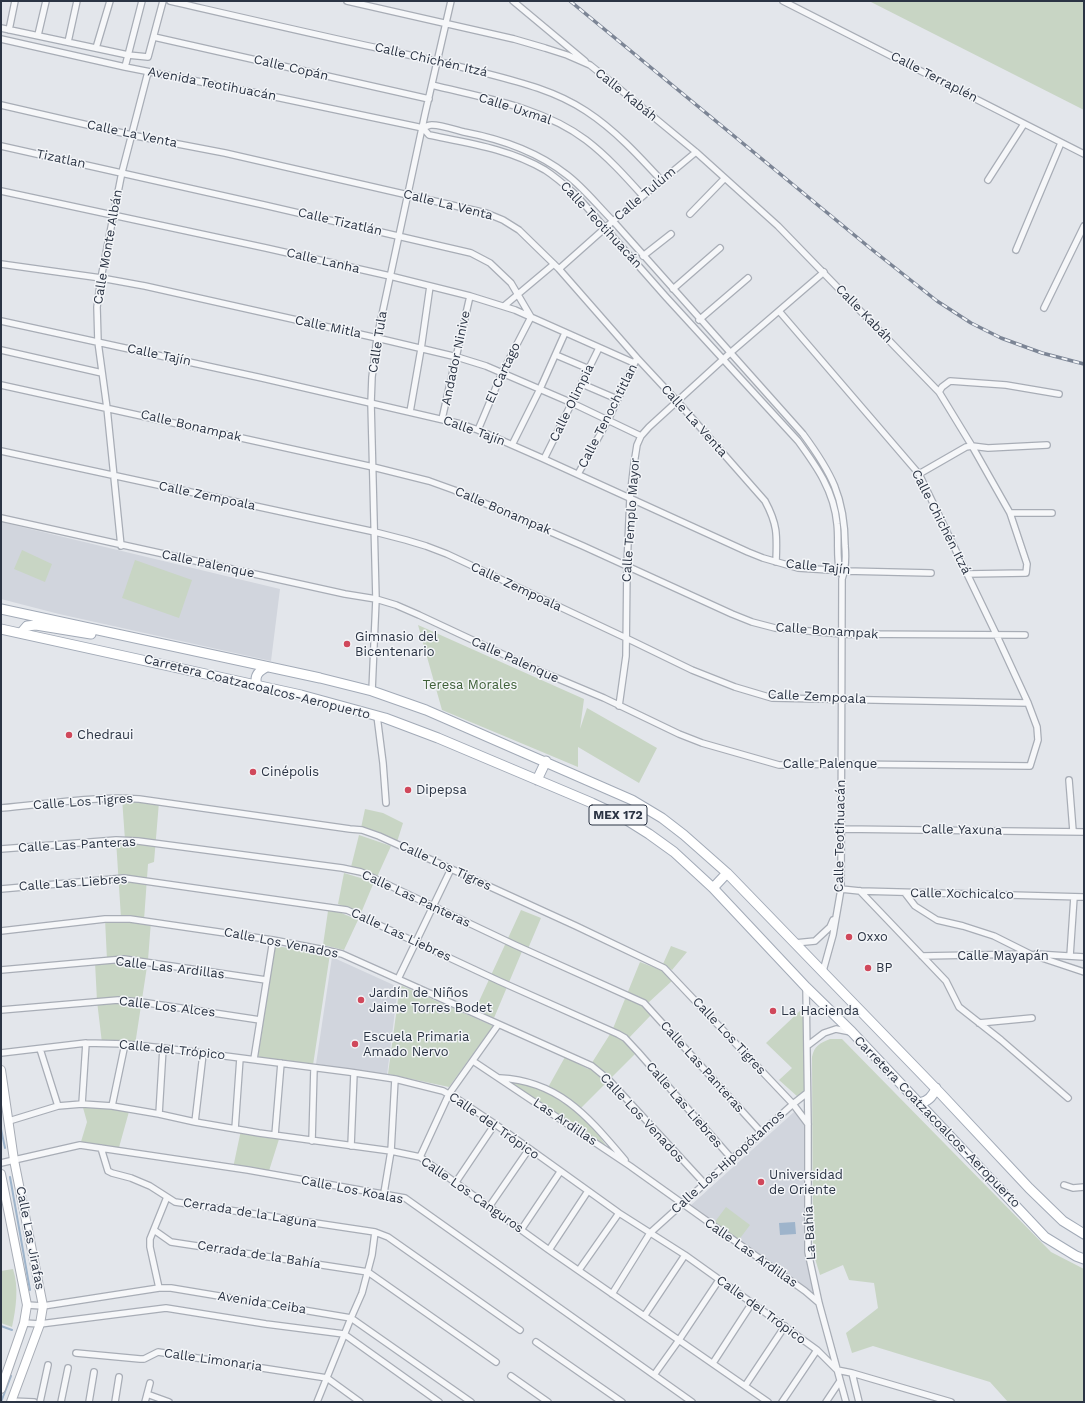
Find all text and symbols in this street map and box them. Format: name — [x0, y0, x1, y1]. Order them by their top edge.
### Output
street label: Calle Chichén Itzá — [373, 39, 489, 81]
street label: Calle Terraplén — [888, 48, 980, 106]
street label: Calle Copán — [252, 52, 330, 84]
street label: Avenida Teotihuacán — [146, 64, 278, 104]
street label: Calle Kabáh — [592, 65, 660, 125]
street label: Calle Uxmal — [476, 90, 554, 128]
street label: Calle La Venta — [85, 117, 179, 151]
street label: Tizatlan — [35, 146, 87, 172]
street label: Calle Tulúm — [611, 164, 679, 224]
street label: Calle Teotihuacán — [557, 178, 645, 272]
street label: Calle La Venta — [402, 186, 494, 224]
street label: Calle Monte Albán — [90, 188, 126, 306]
street label: Calle Tizatlán — [296, 205, 384, 239]
street label: Calle Lanha — [285, 245, 361, 277]
street label: Calle Kabáh — [832, 281, 896, 347]
street label: Andador Ninive — [438, 309, 474, 407]
street label: Calle Tula — [365, 310, 391, 374]
street label: Calle Mitla — [293, 312, 363, 342]
street label: El Cartago — [482, 340, 524, 406]
street label: Calle Tajín — [126, 341, 192, 369]
street label: Calle Tenochtitlan — [575, 361, 641, 471]
street label: Calle Olimpia — [546, 362, 598, 444]
street label: Calle La Venta — [657, 382, 731, 460]
street label: Calle Bonampak — [139, 407, 243, 445]
street label: Calle Tajín — [441, 413, 507, 449]
street label: Calle Templo Mayor — [619, 457, 643, 583]
street label: Calle Chichén Itzá — [908, 467, 974, 577]
street label: Calle Zempoala — [157, 478, 257, 514]
street label: Calle Bonampak — [452, 484, 554, 538]
street label: Calle Palenque — [160, 547, 256, 581]
street label: Calle Tajín — [785, 556, 851, 578]
street label: Calle Zempoala — [468, 559, 564, 615]
street label: Calle Bonampak — [775, 620, 879, 642]
place label: Gimnasio del Bicentenario — [355, 629, 438, 660]
street label: Calle Palenque — [469, 634, 561, 686]
marker: Gimnasio del Bicentenario — [342, 639, 352, 649]
street label: Carretera Coatzacoalcos-Aeropuerto — [142, 651, 372, 723]
park label: Teresa Morales — [423, 677, 517, 693]
street label: Calle Zempoala — [767, 687, 867, 707]
place label: Chedraui — [77, 727, 134, 743]
marker: Chedraui — [64, 730, 74, 740]
street label: Calle Palenque — [783, 756, 877, 772]
place label: Cinépolis — [261, 764, 319, 780]
marker: Cinépolis — [248, 767, 258, 777]
street label: Calle Teotihuacán — [831, 779, 849, 893]
place label: Dipepsa — [416, 782, 467, 798]
marker: Dipepsa — [403, 785, 413, 795]
street label: Calle Los Tigres — [32, 791, 134, 813]
road number: MEX 172 — [589, 805, 647, 825]
street label: Calle Yaxuna — [922, 822, 1002, 838]
street label: Calle Las Panteras — [18, 834, 136, 856]
street label: Calle Los Tigres — [396, 838, 494, 894]
street label: Calle Las Panteras — [359, 867, 473, 931]
street label: Calle Las Liebres — [18, 871, 128, 895]
street label: Calle Xochicalco — [910, 885, 1014, 903]
street label: Calle Las Liebres — [348, 905, 454, 965]
street label: Calle Los Venados — [222, 924, 340, 962]
place label: Oxxo — [857, 929, 888, 945]
marker: Oxxo — [844, 932, 854, 942]
street label: Calle Mayapán — [957, 948, 1049, 964]
street label: Calle Las Ardillas — [114, 954, 226, 982]
place label: BP — [876, 960, 892, 976]
marker: BP — [863, 963, 873, 973]
place label: Jardín de Niños Jaime Torres Bodet — [369, 985, 492, 1016]
street label: Calle Los Alces — [118, 993, 216, 1021]
street label: Calle Los Tigres — [689, 994, 769, 1078]
marker: Jardín de Niños Jaime Torres Bodet — [356, 995, 366, 1005]
place label: La Hacienda — [781, 1003, 859, 1019]
marker: La Hacienda — [768, 1006, 778, 1016]
street label: Calle Las Panteras — [657, 1018, 747, 1116]
place label: Escuela Primaria Amado Nervo — [363, 1029, 469, 1060]
street label: Carretera Coatzacoalcos-Aeropuerto — [851, 1033, 1023, 1211]
street label: Calle del Trópico — [118, 1037, 226, 1063]
marker: Escuela Primaria Amado Nervo — [350, 1039, 360, 1049]
street label: Calle Las Liebres — [642, 1059, 726, 1151]
street label: Calle Los Venados — [597, 1070, 687, 1166]
street label: Calle del Trópico — [446, 1089, 542, 1163]
street label: Las Ardillas — [530, 1095, 600, 1149]
street label: Calle Los Hipopótamos — [668, 1107, 788, 1217]
street label: Calle Los Canguros — [418, 1154, 526, 1236]
place label: Universidad de Oriente — [769, 1167, 843, 1198]
street label: Calle Los Koalas — [299, 1172, 405, 1208]
marker: Universidad de Oriente — [756, 1177, 766, 1187]
street label: Calle Las Jirafas — [12, 1185, 48, 1291]
street label: Cerrada de la Laguna — [182, 1195, 318, 1231]
street label: La Bahía — [801, 1205, 819, 1261]
street label: Calle Las Ardillas — [701, 1215, 801, 1291]
street label: Cerrada de la Bahía — [196, 1238, 322, 1272]
street label: Calle del Trópico — [713, 1272, 809, 1348]
street label: Avenida Ceiba — [217, 1288, 307, 1318]
street label: Calle Limonaria — [163, 1345, 263, 1375]

